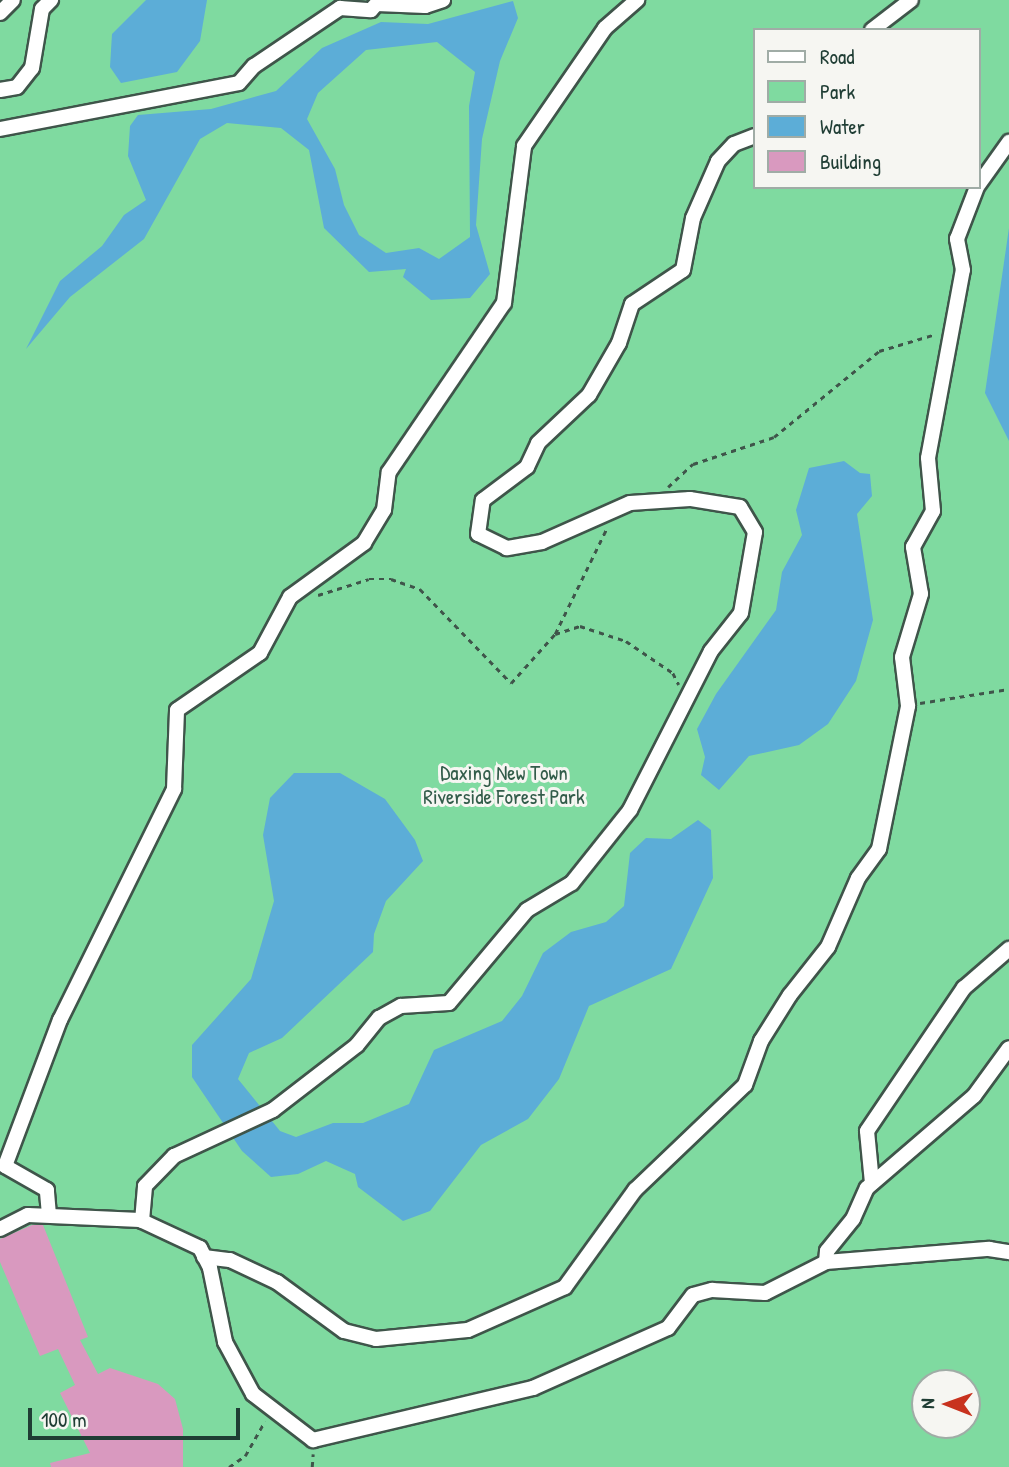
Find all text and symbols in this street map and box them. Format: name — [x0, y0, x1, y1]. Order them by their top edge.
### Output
legend — [754, 28, 981, 189]
text: Road — [820, 42, 854, 71]
text: Park — [820, 77, 855, 106]
text: Water — [820, 112, 865, 141]
text: Building — [820, 147, 881, 176]
park label: Daxing New Town Riverside Forest Park — [423, 760, 585, 810]
north arrow — [911, 1369, 981, 1439]
scale bar — [32, 1394, 243, 1438]
text: N — [914, 1398, 940, 1409]
text: 100 m — [41, 1405, 87, 1434]

